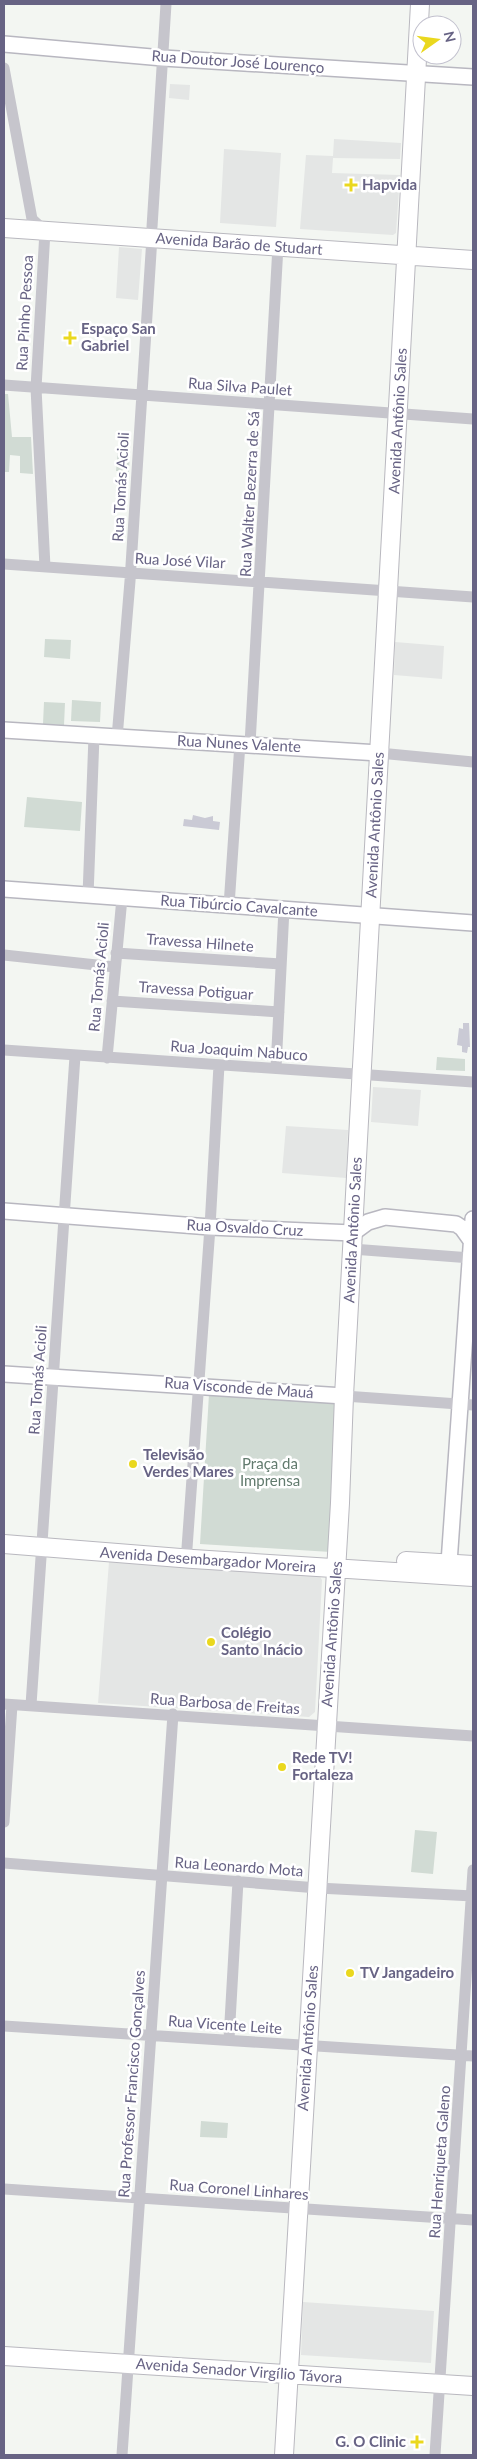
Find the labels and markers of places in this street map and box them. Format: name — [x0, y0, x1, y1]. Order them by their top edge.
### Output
place label: Hapvida — [362, 175, 417, 193]
marker: Hapvida — [344, 178, 358, 192]
place label: Espaço San Gabriel — [81, 319, 156, 354]
marker: Espaço San Gabriel — [63, 331, 77, 345]
place label: Televisão Verdes Mares — [142, 1445, 234, 1480]
marker: Televisão Verdes Mares — [127, 1458, 139, 1470]
place label: Colégio Santo Inácio — [221, 1623, 303, 1658]
marker: Colégio Santo Inácio — [205, 1636, 217, 1648]
place label: Rede TV! Fortaleza — [292, 1748, 353, 1783]
marker: Rede TV! Fortaleza — [276, 1761, 288, 1773]
place label: TV Jangadeiro — [360, 1963, 455, 1981]
marker: TV Jangadeiro — [344, 1967, 356, 1979]
place label: G. O Clinic — [335, 2432, 406, 2450]
marker: G. O Clinic — [410, 2435, 424, 2449]

